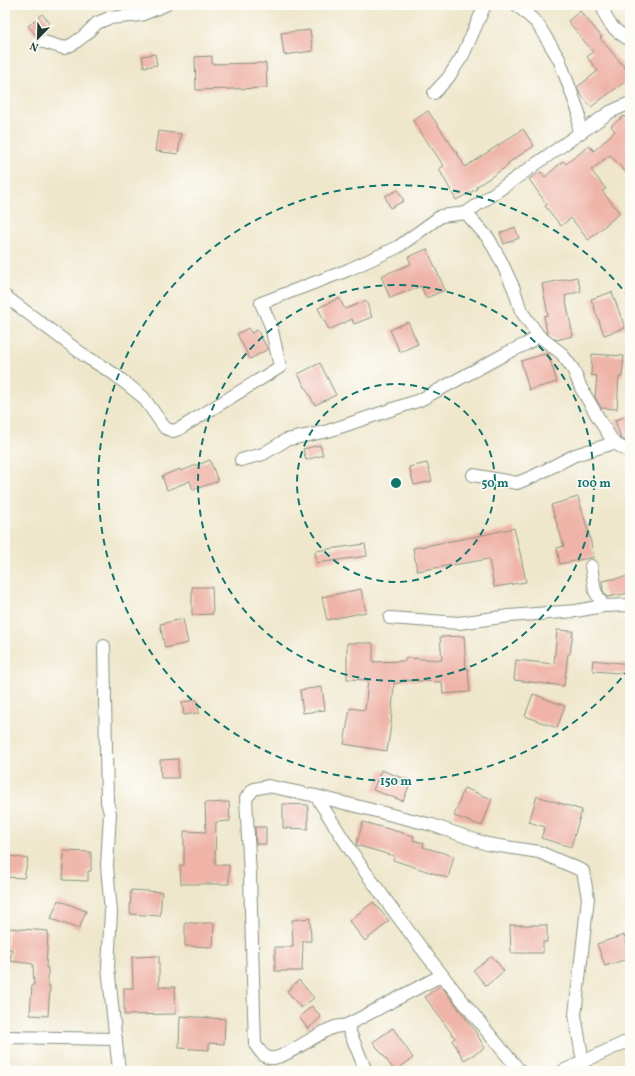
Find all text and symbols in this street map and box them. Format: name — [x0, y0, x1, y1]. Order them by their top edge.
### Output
north arrow — [18, 18, 58, 58]
text: N — [28, 37, 41, 54]
centre of rings — [389, 476, 403, 490]
text: 50 m — [481, 476, 509, 492]
text: 100 m — [577, 476, 611, 492]
text: 150 m — [380, 774, 412, 790]

